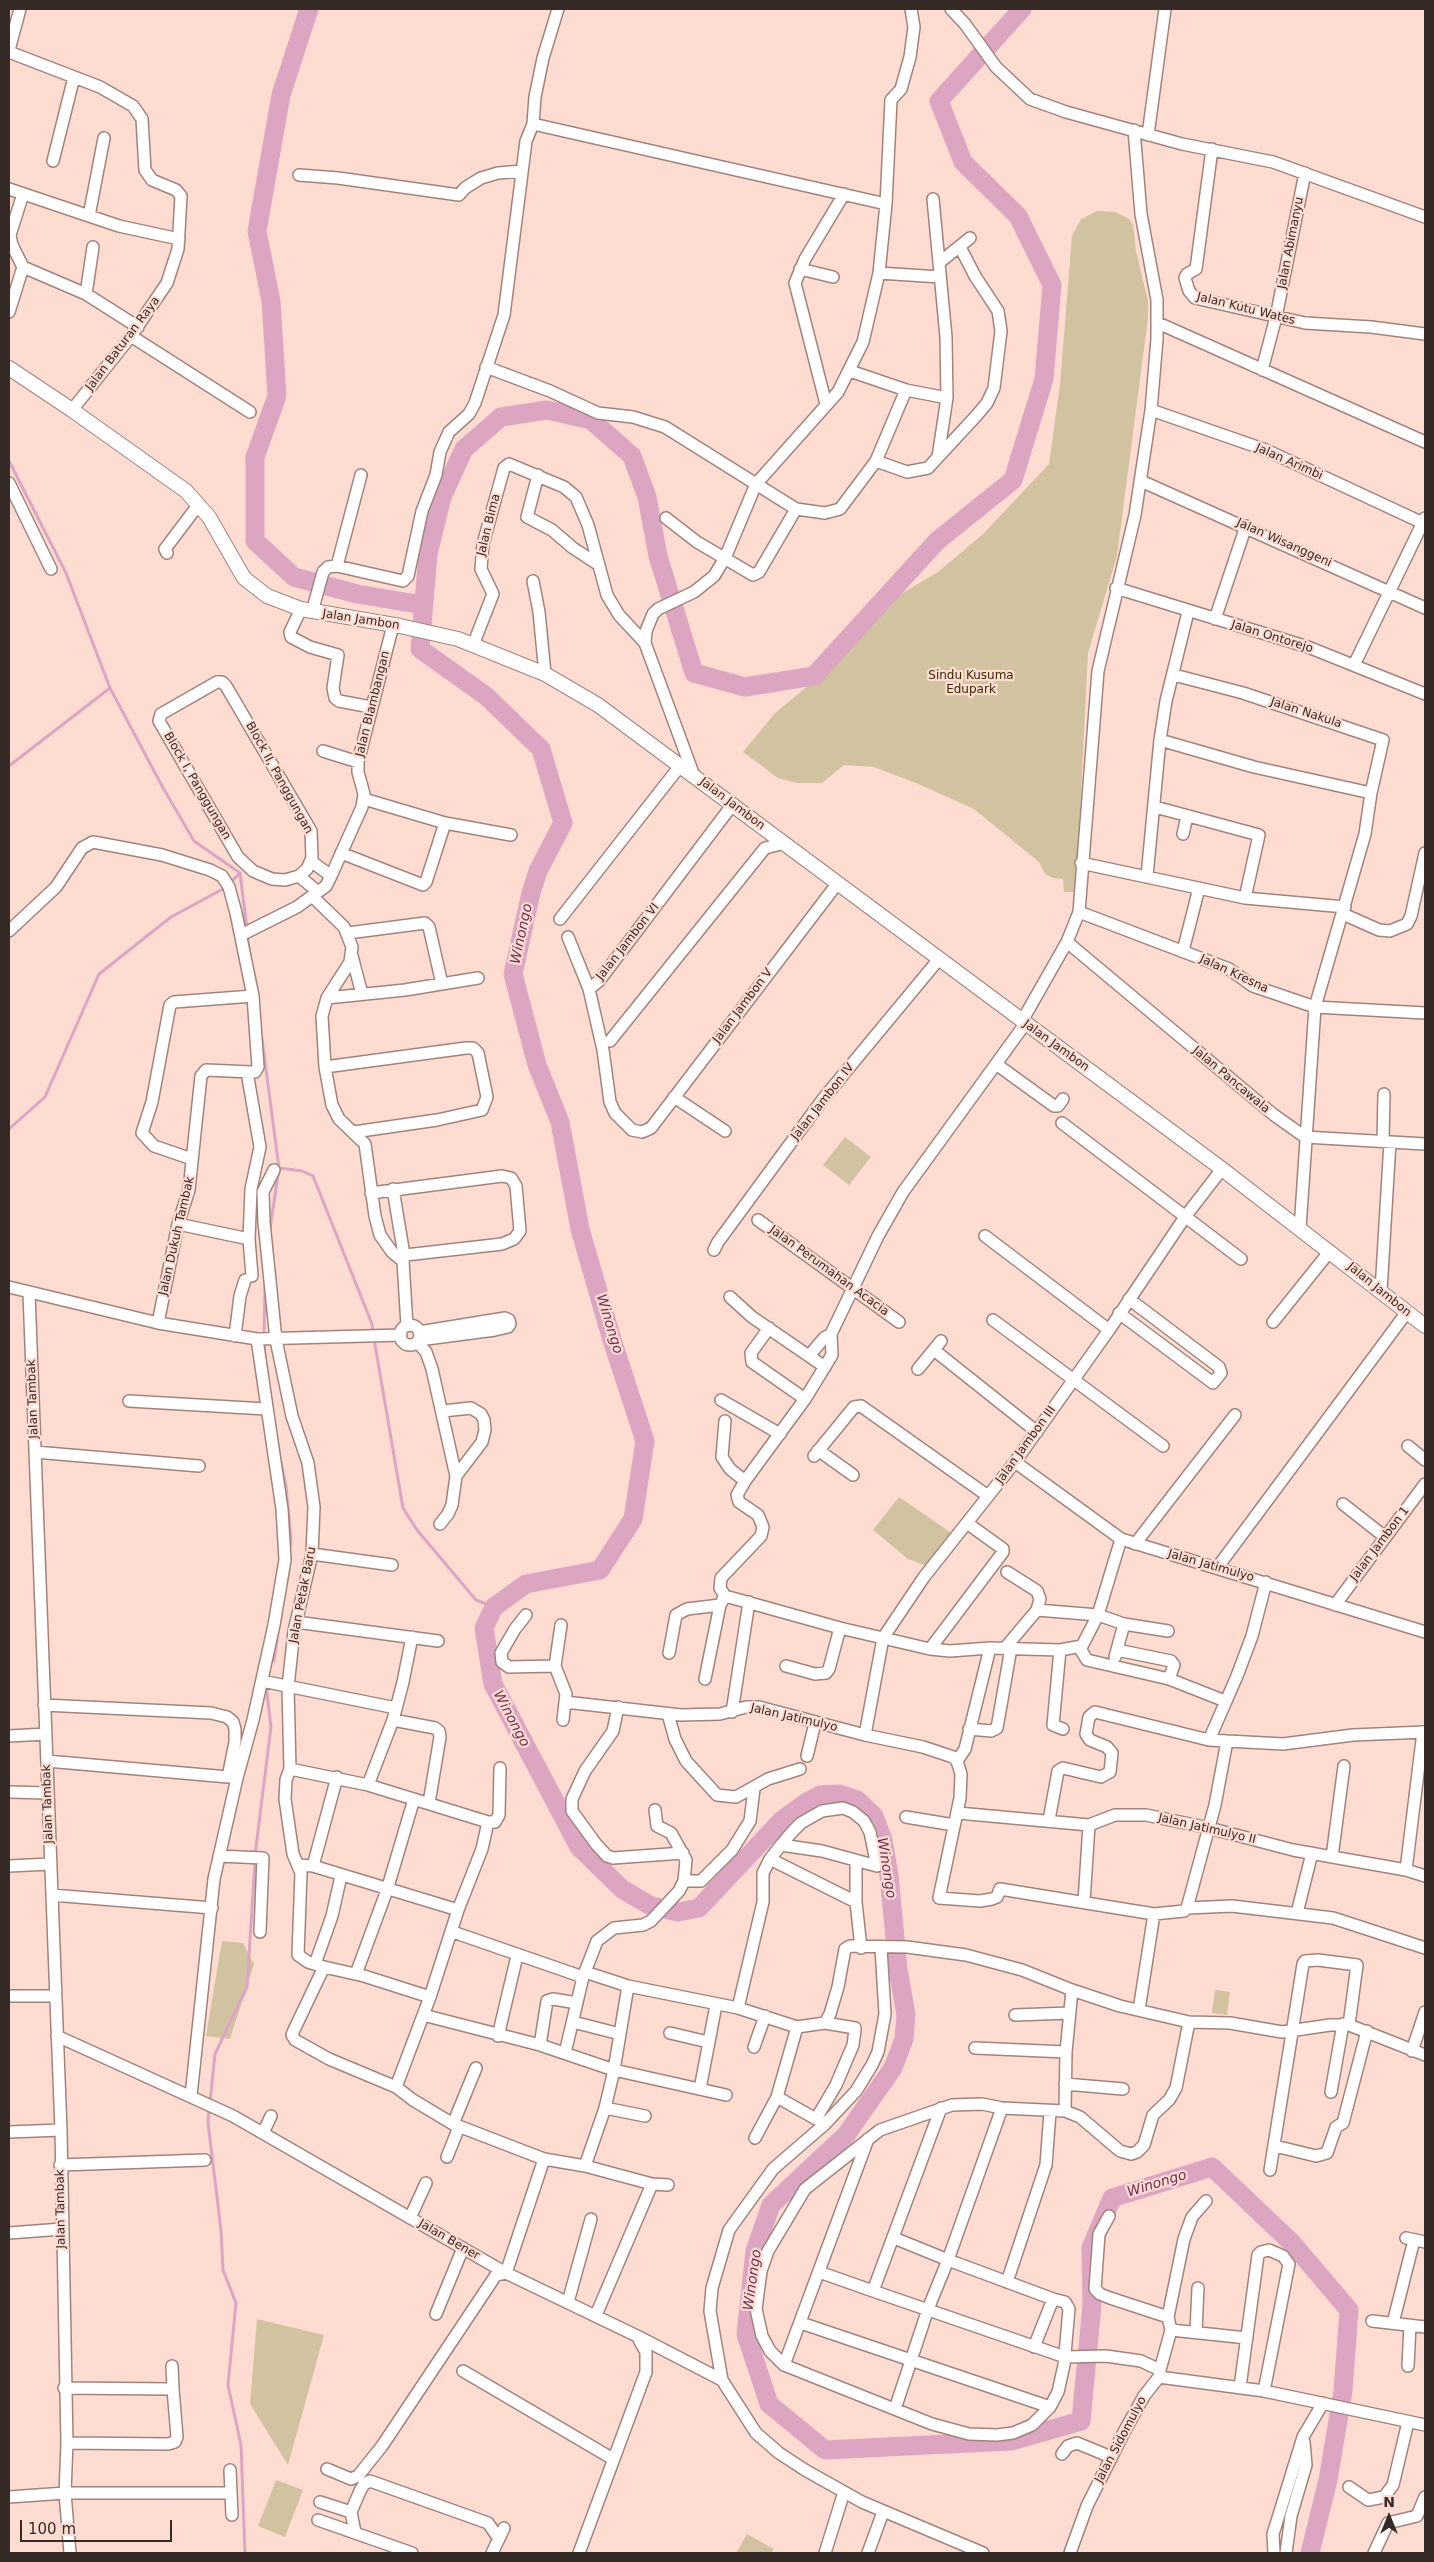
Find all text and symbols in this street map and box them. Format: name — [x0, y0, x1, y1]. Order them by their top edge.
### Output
street label: Jalan Abimanyu — [1275, 196, 1307, 290]
street label: Jalan Kutu Wates — [1195, 290, 1297, 328]
street label: Jalan Baturan Raya — [83, 294, 163, 394]
street label: Jalan Arimbi — [1253, 441, 1325, 483]
street label: Jalan Bima — [474, 492, 504, 558]
street label: Jalan Wisanggeni — [1234, 516, 1334, 570]
street label: Jalan Jambon — [321, 607, 401, 633]
street label: Jalan Ontorejo — [1229, 618, 1315, 656]
street label: Jalan Blambangan — [353, 649, 393, 759]
park label: Sindu Kusuma Edupark — [928, 669, 1014, 697]
street label: Jalan Nakula — [1268, 695, 1344, 731]
street label: Block II, Panggungan — [242, 720, 316, 836]
street label: Block I, Panggungan — [160, 730, 234, 842]
street label: Jalan Jambon — [696, 775, 768, 833]
street label: Jalan Jambon VI — [593, 901, 663, 983]
water label: Winongo — [507, 902, 537, 966]
street label: Jalan Kresna — [1197, 952, 1271, 996]
street label: Jalan Jambon V — [710, 966, 776, 1046]
street label: Jalan Jambon — [1020, 1017, 1092, 1075]
street label: Jalan Pancawala — [1189, 1043, 1273, 1117]
street label: Jalan Jambon IV — [788, 1061, 858, 1143]
street label: Jalan Dukuh Tambak — [156, 1175, 198, 1297]
street label: Jalan Perumahan Acacia — [766, 1223, 892, 1319]
street label: Jalan Jambon — [1344, 1260, 1414, 1320]
water label: Winongo — [592, 1292, 626, 1356]
street label: Jalan Tambak — [24, 1359, 42, 1439]
street label: Jalan Jambon III — [993, 1403, 1059, 1487]
street label: Jalan Jambon 1 — [1347, 1504, 1413, 1584]
street label: Jalan Petak Baru — [287, 1545, 319, 1645]
street label: Jalan Jatimulyo — [1166, 1547, 1256, 1585]
water label: Winongo — [489, 1688, 533, 1750]
street label: Jalan Jatimulyo — [749, 1701, 839, 1735]
street label: Jalan Tambak — [39, 1764, 57, 1844]
street label: Jalan Jatimulyo II — [1157, 1811, 1257, 1847]
water label: Winongo — [873, 1836, 899, 1900]
water label: Winongo — [1125, 2167, 1189, 2201]
street label: Jalan Tambak — [53, 2169, 69, 2249]
street label: Jalan Bener — [416, 2217, 482, 2263]
water label: Winongo — [740, 2248, 766, 2312]
street label: Jalan Sidomulyo — [1092, 2394, 1150, 2486]
north arrow — [1364, 2492, 1414, 2542]
text: N — [1383, 2494, 1395, 2510]
scale bar — [22, 2510, 175, 2542]
text: 100 m — [28, 2520, 76, 2538]

